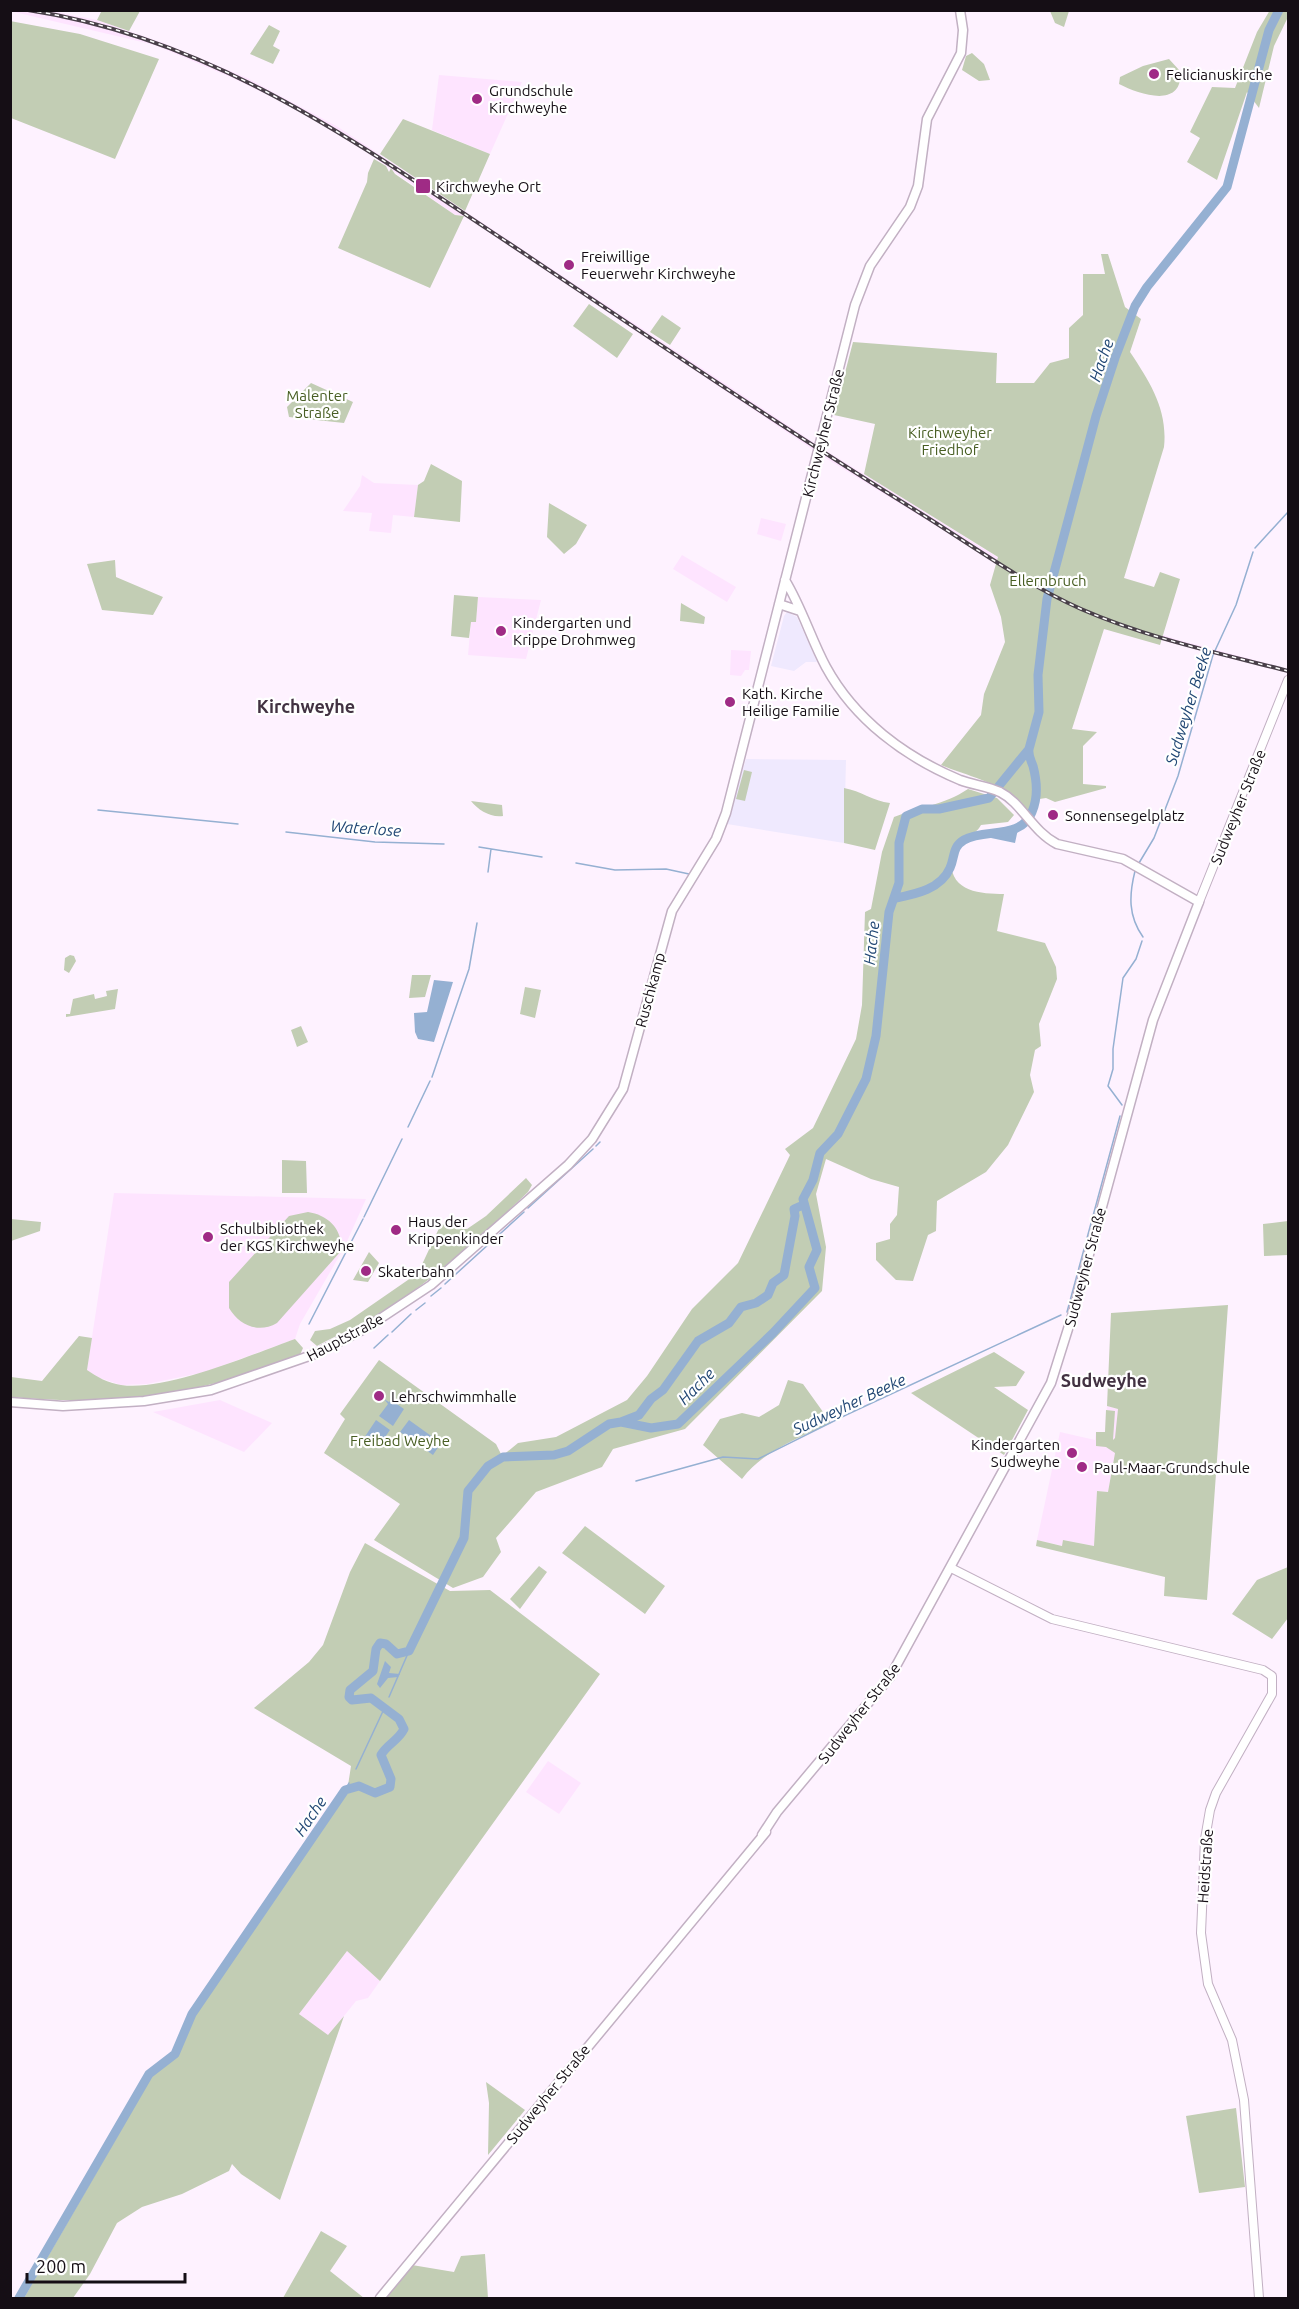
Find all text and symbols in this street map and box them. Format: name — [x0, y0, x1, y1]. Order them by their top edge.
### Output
place label: Felicianuskirche — [1166, 66, 1272, 83]
marker: Felicianuskirche — [1147, 67, 1161, 81]
place label: Grundschule Kirchweyhe — [489, 82, 573, 116]
marker: Grundschule Kirchweyhe — [470, 92, 484, 106]
marker: Kirchweyhe Ort — [414, 177, 432, 195]
place label: Kirchweyhe Ort — [436, 178, 541, 195]
place label: Freiwillige Feuerwehr Kirchweyhe — [581, 248, 736, 282]
marker: Freiwillige Feuerwehr Kirchweyhe — [562, 258, 576, 272]
water label: Hache — [1085, 336, 1117, 384]
street label: Kirchweyher Straße — [799, 367, 847, 499]
park label: Malenter Straße — [286, 387, 348, 421]
park label: Kirchweyher Friedhof — [908, 424, 992, 458]
park label: Ellernbruch — [1009, 572, 1087, 589]
place label: Kindergarten und Krippe Drohmweg — [513, 614, 636, 648]
marker: Kindergarten und Krippe Drohmweg — [494, 624, 508, 638]
water label: Sudweyher Beeke — [1161, 645, 1214, 768]
place label: Kath. Kirche Heilige Familie — [742, 685, 840, 719]
marker: Kath. Kirche Heilige Familie — [723, 695, 737, 709]
district label: Kirchweyhe — [257, 696, 355, 716]
street label: Sudweyher Straße — [1207, 747, 1269, 867]
place label: Sonnensegelplatz — [1065, 807, 1185, 824]
marker: Sonnensegelplatz — [1046, 808, 1060, 822]
water label: Waterlose — [330, 817, 402, 839]
water label: Hache — [860, 920, 882, 966]
street label: Ruschkamp — [632, 951, 668, 1029]
street label: Sudweyher Straße — [1061, 1206, 1109, 1328]
place label: Haus der Krippenkinder — [408, 1213, 504, 1247]
place label: Schulbibliothek der KGS Kirchweyhe — [220, 1220, 354, 1254]
marker: Haus der Krippenkinder — [389, 1223, 403, 1237]
marker: Schulbibliothek der KGS Kirchweyhe — [201, 1230, 215, 1244]
place label: Skaterbahn — [378, 1263, 455, 1280]
marker: Skaterbahn — [359, 1264, 373, 1278]
street label: Hauptstraße — [304, 1310, 386, 1364]
water label: Hache — [674, 1364, 718, 1408]
water label: Sudweyher Beeke — [789, 1370, 908, 1438]
district label: Sudweyhe — [1061, 1370, 1147, 1390]
place label: Lehrschwimmhalle — [391, 1388, 517, 1405]
marker: Lehrschwimmhalle — [372, 1389, 386, 1403]
park label: Freibad Weyhe — [350, 1432, 450, 1449]
place label: Kindergarten Sudweyhe — [971, 1436, 1060, 1470]
marker: Kindergarten Sudweyhe — [1065, 1446, 1079, 1460]
place label: Paul-Maar-Grundschule — [1094, 1459, 1250, 1476]
marker: Paul-Maar-Grundschule — [1075, 1460, 1089, 1474]
street label: Sudweyher Straße — [815, 1659, 903, 1767]
water label: Hache — [290, 1793, 330, 1839]
street label: Heidstraße — [1194, 1828, 1216, 1904]
street label: Sudweyher Straße — [503, 2041, 593, 2147]
scale bar — [27, 2246, 184, 2284]
text: 200 m — [36, 2256, 86, 2276]

